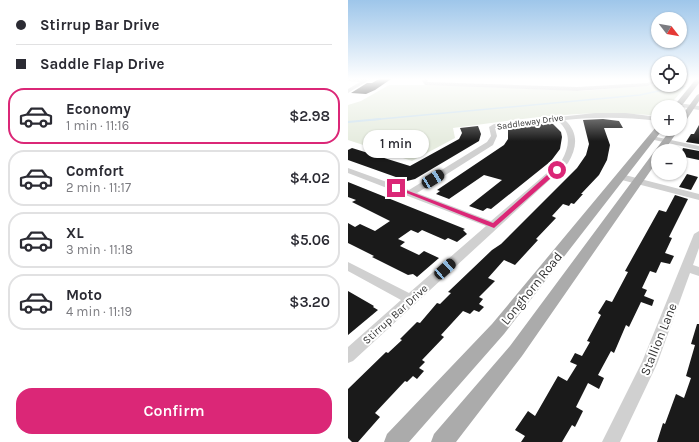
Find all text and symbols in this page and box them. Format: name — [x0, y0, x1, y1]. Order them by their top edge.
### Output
north arrow — [651, 12, 687, 48]
map controls — [651, 12, 687, 180]
text: Stirrup Bar Drive — [40, 16, 160, 34]
text: Saddle Flap Drive — [40, 55, 164, 73]
button: locate — [651, 56, 687, 92]
icon: car — [18, 98, 54, 134]
text: Economy — [66, 100, 131, 118]
button: + — [651, 100, 687, 136]
text: $2.98 — [289, 107, 330, 125]
street label: Saddleway Drive — [496, 112, 564, 132]
text: 1 min · 11:16 — [66, 118, 129, 133]
callout: 1 min — [363, 130, 429, 158]
text: 1 min — [380, 136, 412, 151]
button: − — [651, 144, 687, 180]
icon: car — [18, 160, 54, 196]
route start — [548, 161, 566, 179]
text: Comfort — [66, 162, 124, 180]
car — [420, 168, 446, 190]
text: $4.02 — [290, 169, 330, 187]
route end — [387, 179, 405, 197]
text: 2 min · 11:17 — [66, 180, 131, 195]
icon: car — [18, 222, 54, 258]
text: XL — [66, 224, 84, 242]
text: $5.06 — [290, 231, 330, 249]
text: 3 min · 11:18 — [66, 242, 133, 257]
street label: Longhorn Road — [498, 249, 565, 328]
car — [432, 257, 458, 281]
street label: Stirrup Bar Drive — [360, 282, 431, 347]
icon: car — [18, 284, 54, 320]
text: Moto — [66, 286, 102, 304]
text: $3.20 — [289, 293, 330, 311]
street label: Stallion Lane — [637, 300, 680, 378]
text: 4 min · 11:19 — [66, 304, 132, 319]
button: Confirm — [16, 388, 332, 434]

